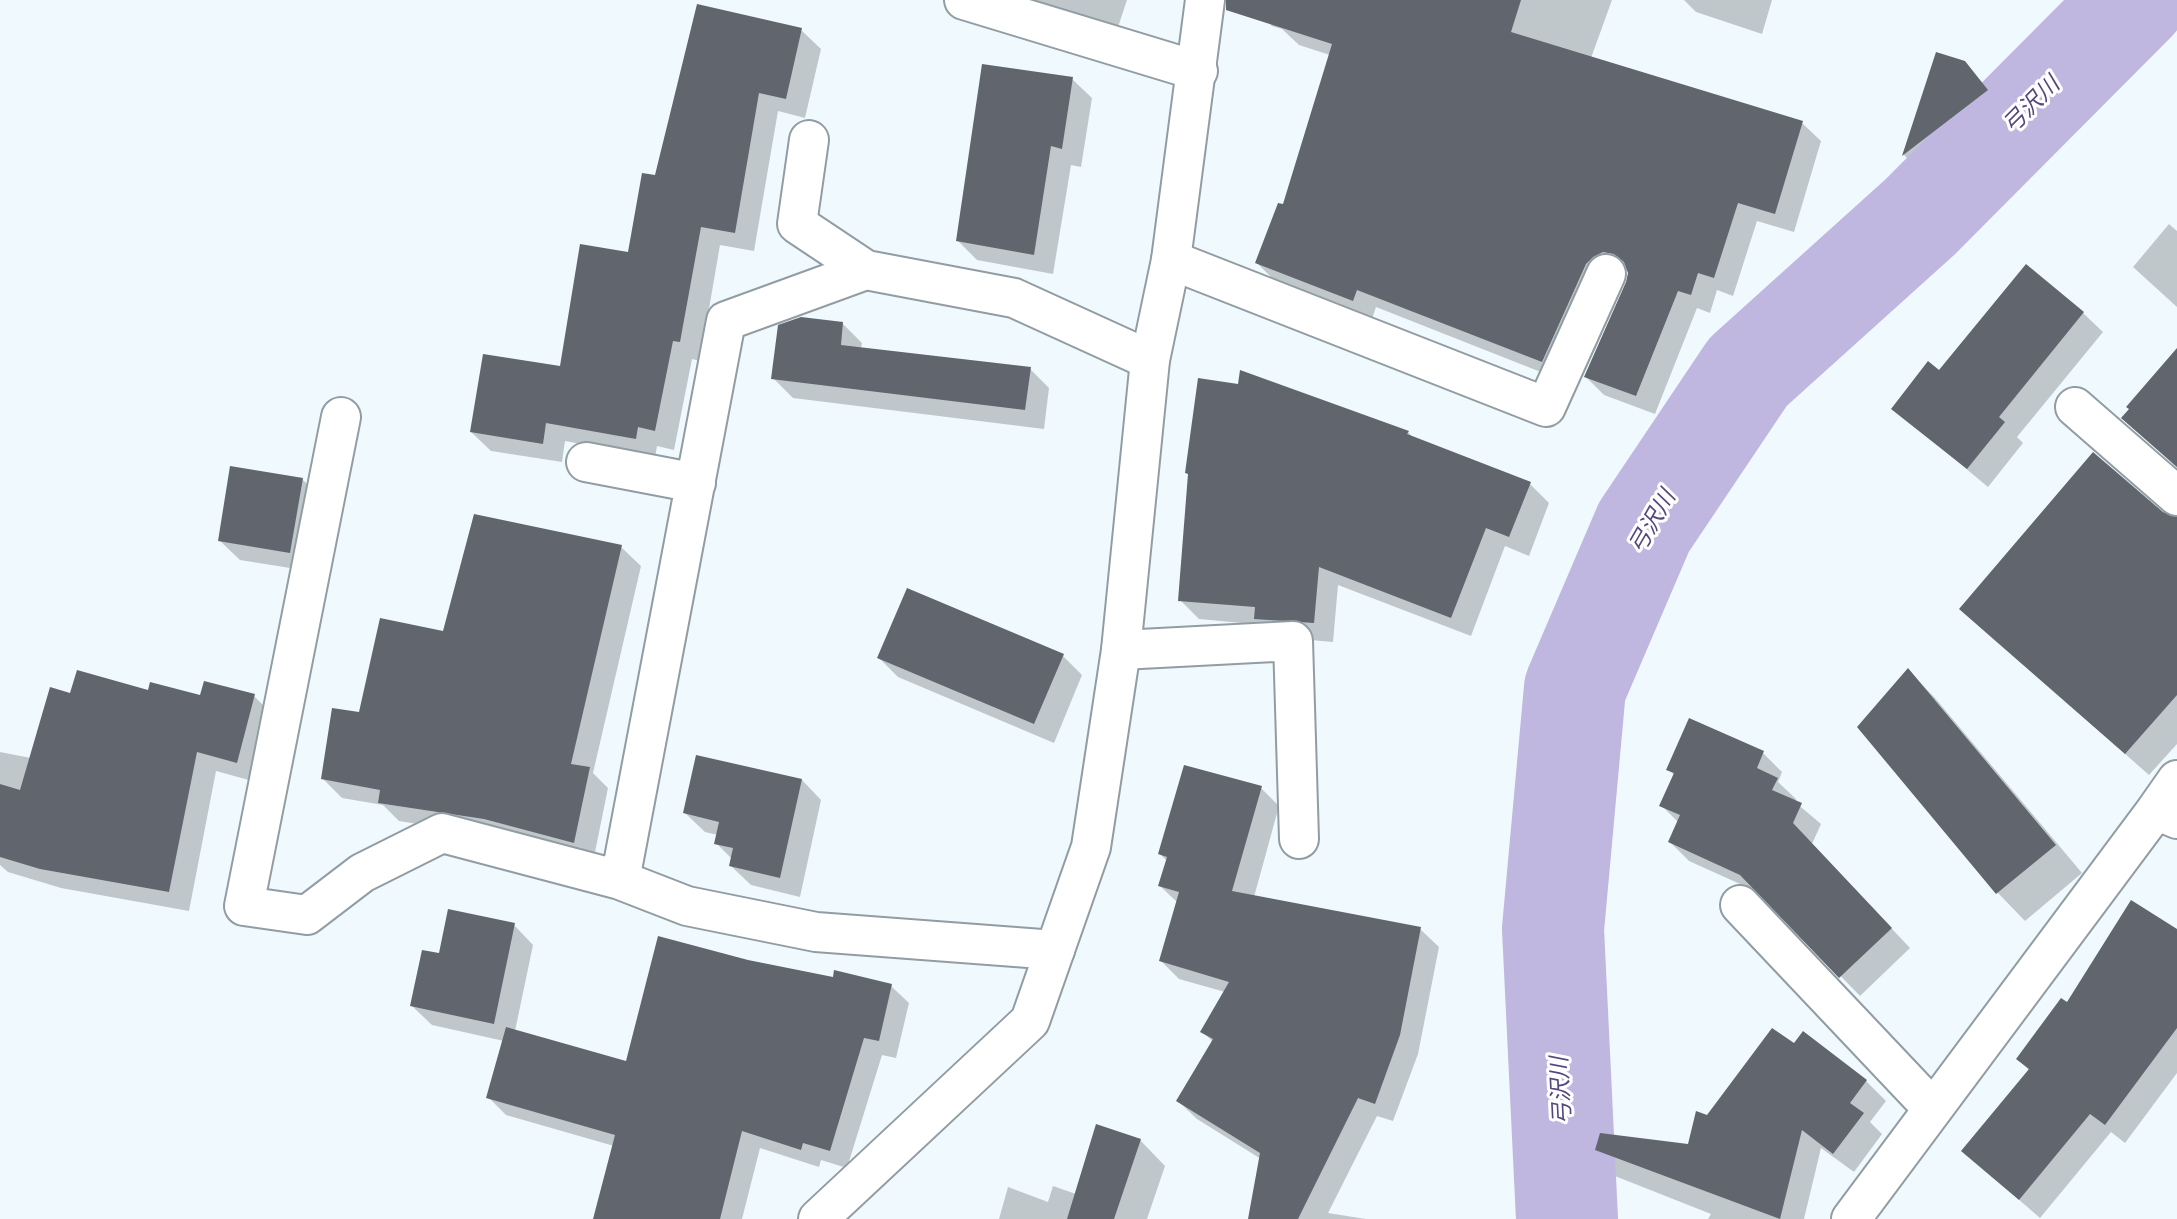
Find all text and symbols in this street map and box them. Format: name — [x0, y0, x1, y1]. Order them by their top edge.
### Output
water label: 弓沢川 — [1997, 71, 2065, 139]
water label: 弓沢川 — [1623, 485, 1681, 559]
water label: 弓沢川 — [1545, 1056, 1577, 1126]

